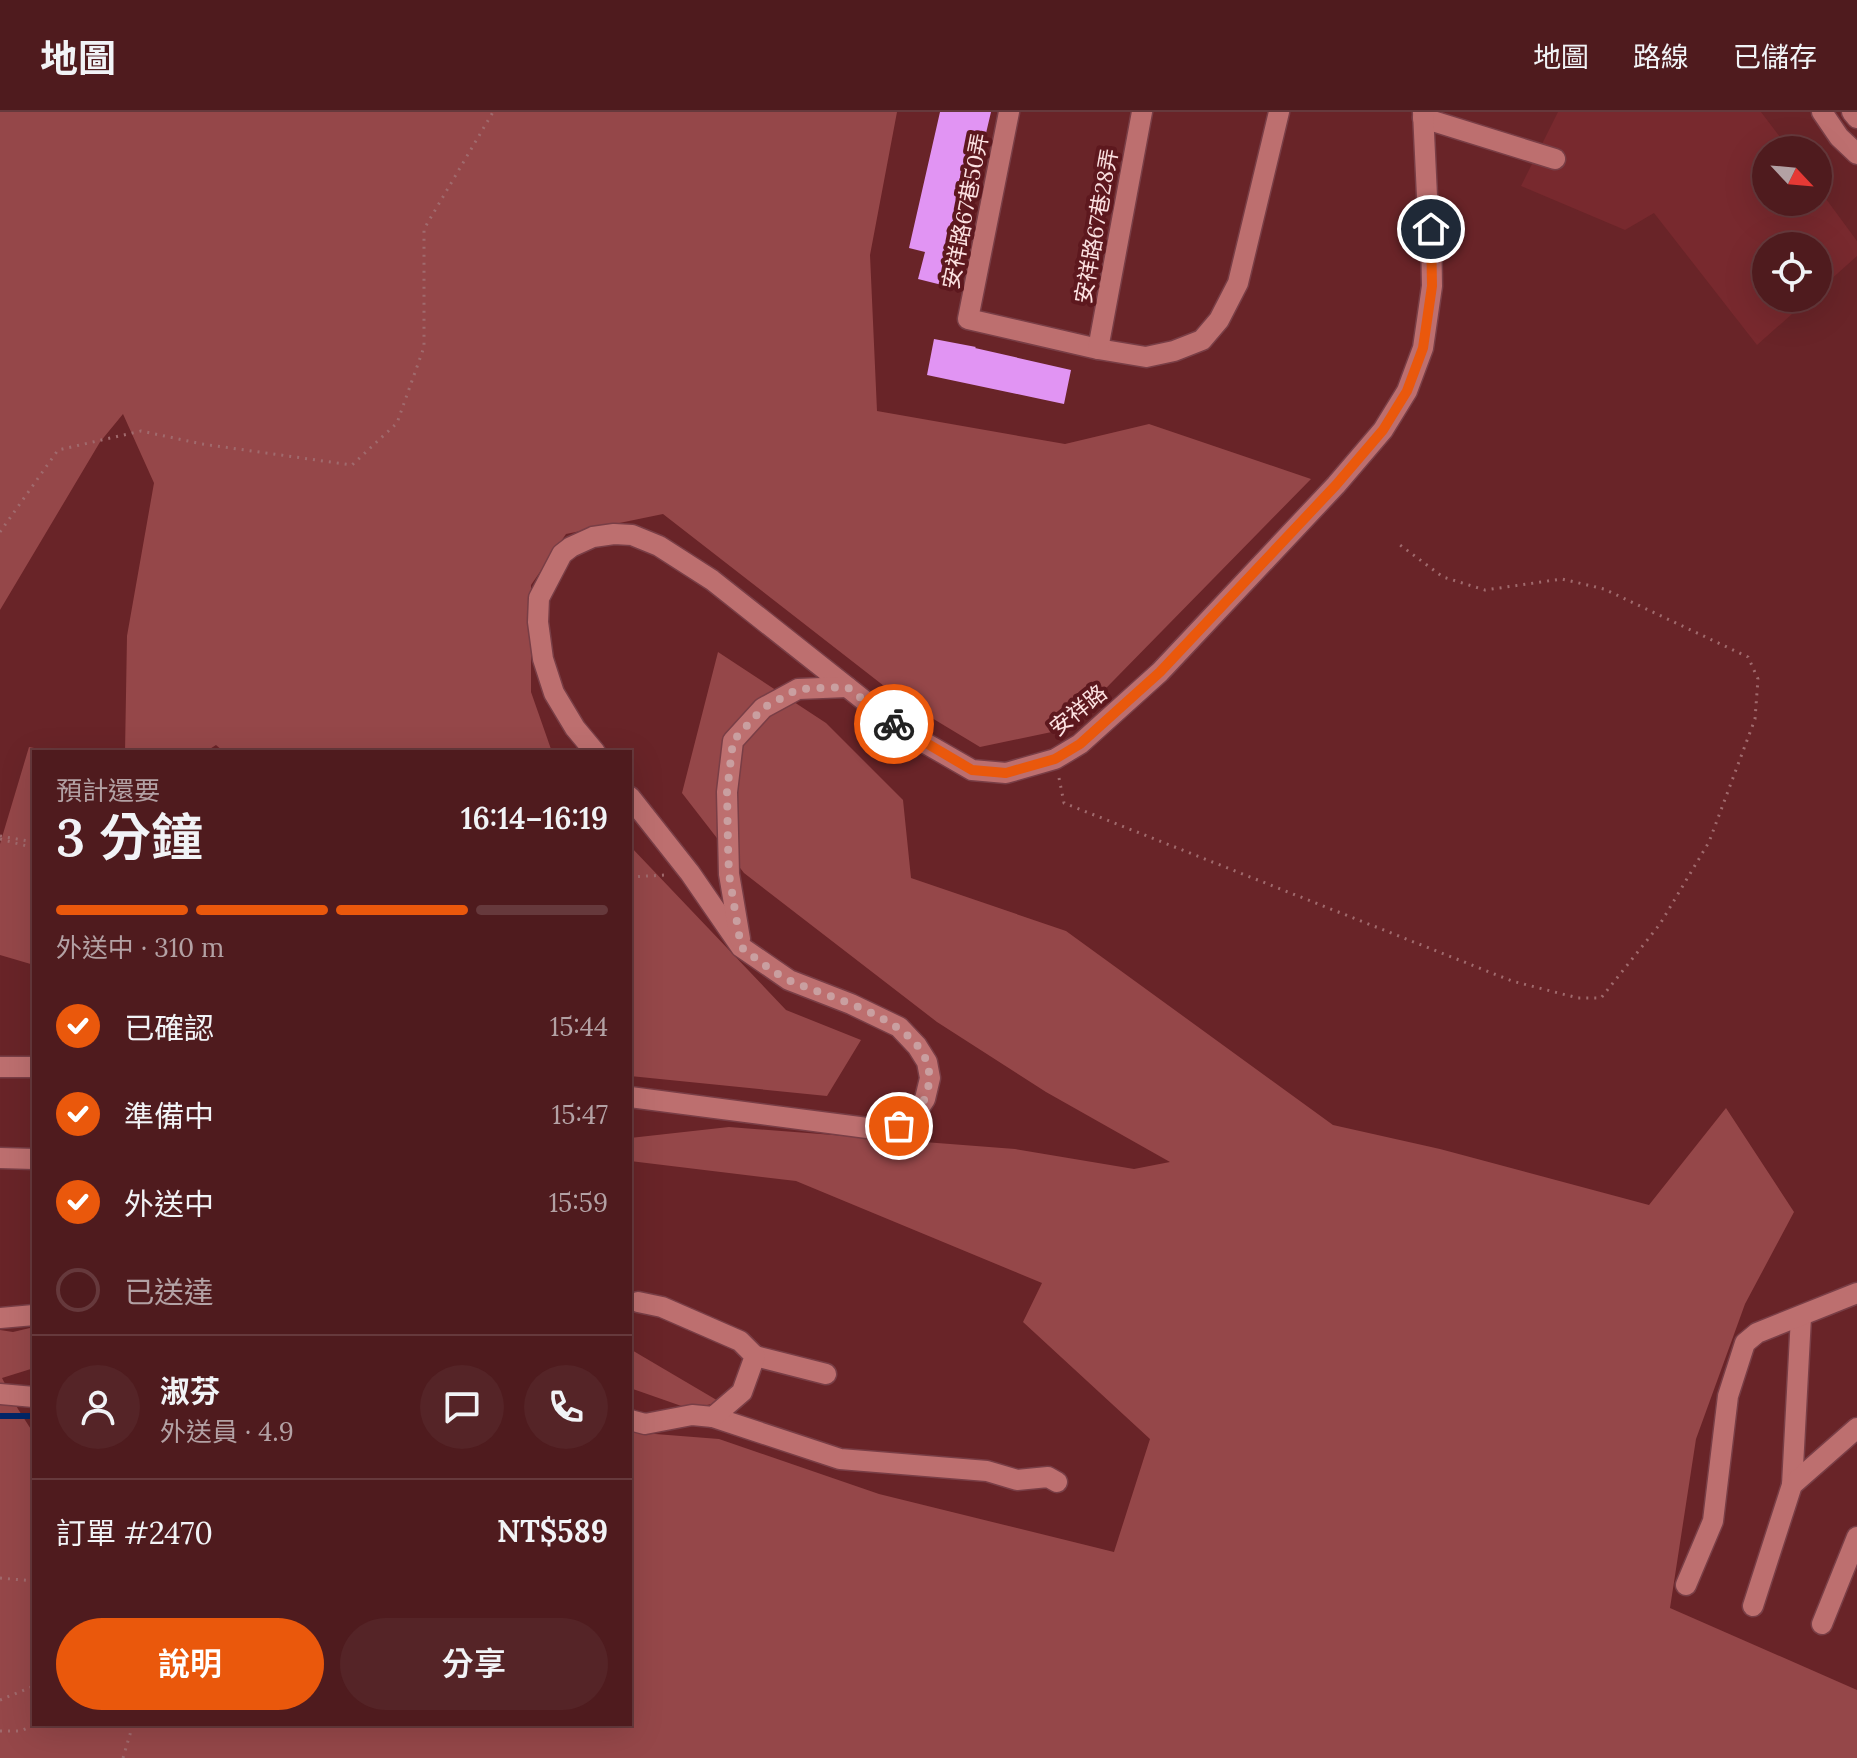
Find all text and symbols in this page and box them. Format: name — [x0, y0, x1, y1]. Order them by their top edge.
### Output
text: 地圖 — [40, 34, 116, 82]
text: 地圖 — [1533, 39, 1589, 75]
text: 路線 — [1633, 39, 1689, 75]
text: 已儲存 — [1733, 39, 1817, 75]
street label: 安祥路67巷50弄 — [936, 131, 994, 291]
north arrow — [1752, 136, 1832, 216]
map controls — [1752, 136, 1832, 312]
street label: 安祥路67巷28弄 — [1069, 146, 1123, 306]
pin — [1397, 195, 1465, 263]
icon: home — [1409, 207, 1453, 251]
button: locate — [1752, 232, 1832, 312]
street label: 安祥路 — [1044, 678, 1112, 742]
courier — [854, 684, 934, 764]
icon: bike — [872, 702, 916, 746]
text: 預計還要 — [56, 774, 160, 807]
text: 16:14–16:19 — [461, 799, 608, 837]
text: 3 分鐘 — [56, 804, 203, 870]
text: 外送中 · 310 m — [56, 931, 224, 964]
icon: check — [56, 1004, 100, 1048]
text: 已確認 — [124, 1009, 214, 1047]
text: 15:44 — [550, 1010, 608, 1043]
icon: check — [56, 1092, 100, 1136]
pin — [865, 1092, 933, 1160]
text: 準備中 — [124, 1097, 214, 1135]
text: 15:47 — [552, 1098, 608, 1131]
icon: bag — [877, 1104, 921, 1148]
icon: check — [56, 1180, 100, 1224]
text: 外送中 — [124, 1185, 214, 1223]
text: 15:59 — [549, 1186, 608, 1219]
text: 已送達 — [124, 1273, 214, 1311]
button: person — [56, 1365, 140, 1449]
button: chat — [420, 1365, 504, 1449]
button: phone — [524, 1365, 608, 1449]
text: 淑芬 — [160, 1372, 220, 1410]
text: 外送員 · 4.9 — [160, 1415, 294, 1448]
text: NT$589 — [497, 1512, 608, 1550]
text: 訂單 #2470 — [56, 1514, 213, 1552]
button: 說明 — [56, 1618, 324, 1710]
button: 分享 — [340, 1618, 608, 1710]

